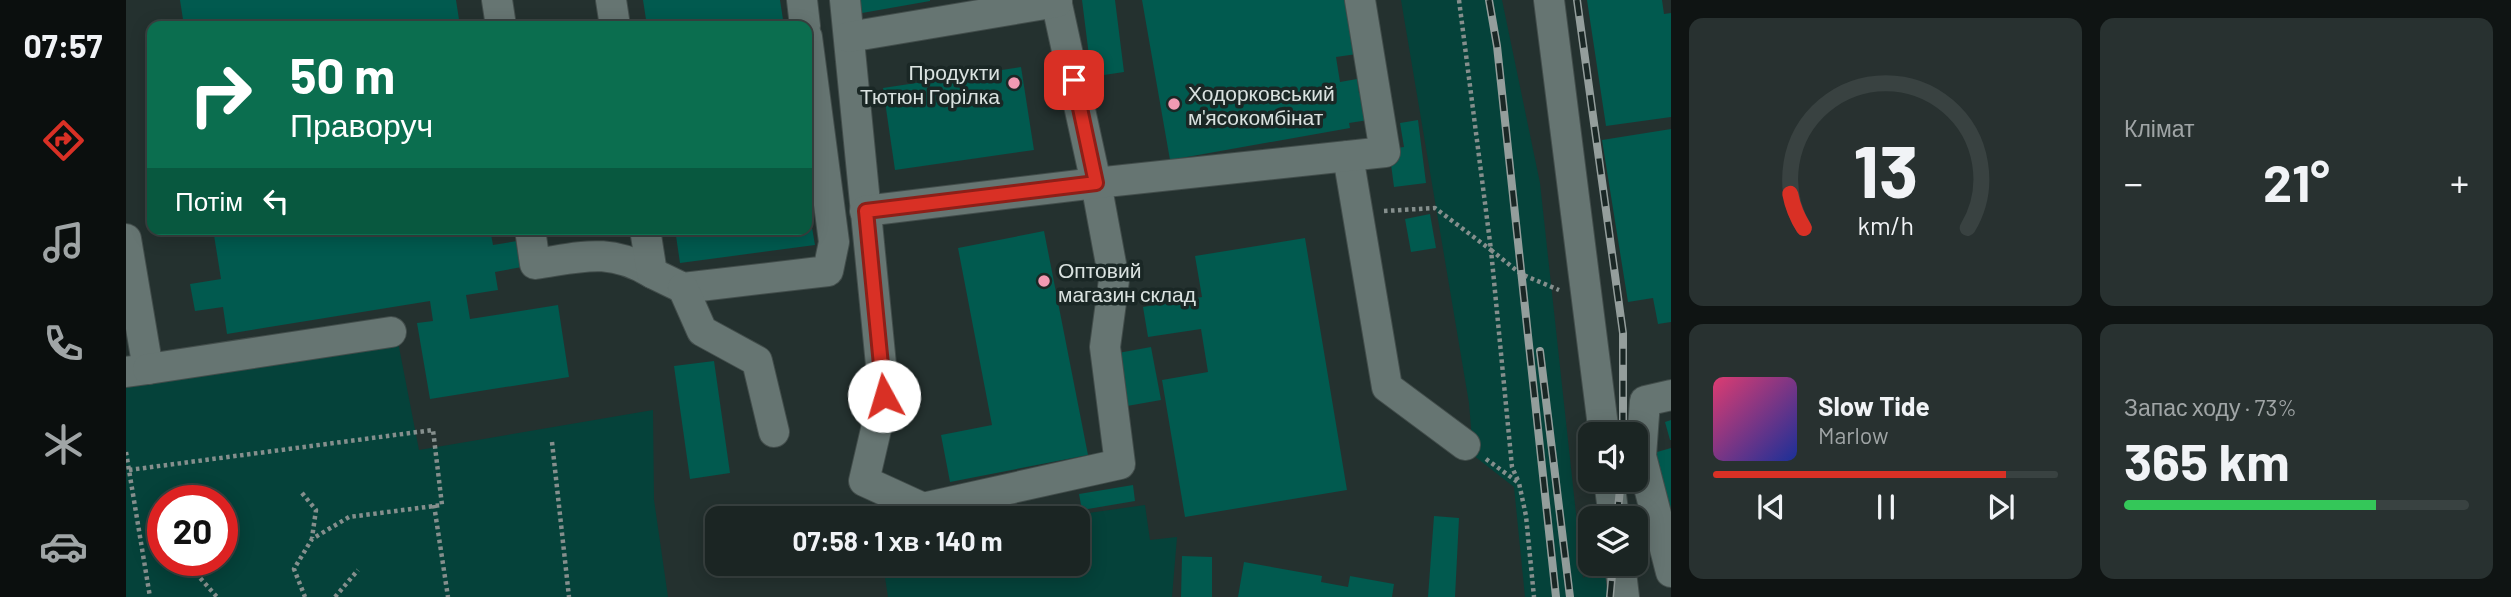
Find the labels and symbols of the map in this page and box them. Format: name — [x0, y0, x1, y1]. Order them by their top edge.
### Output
pin — [1044, 50, 1104, 110]
place label: Продукти Тютюн Горілка — [860, 59, 1000, 108]
marker: Продукти Тютюн Горілка — [1006, 75, 1022, 91]
place label: Ходорковський м'ясокомбінат — [1188, 80, 1335, 129]
marker: Ходорковський м'ясокомбінат — [1166, 96, 1182, 112]
place label: Оптовий магазин склад — [1058, 257, 1196, 306]
marker: Оптовий магазин склад — [1036, 273, 1052, 289]
position arrow — [847, 359, 921, 433]
speed limit sign: 20 — [147, 485, 238, 576]

